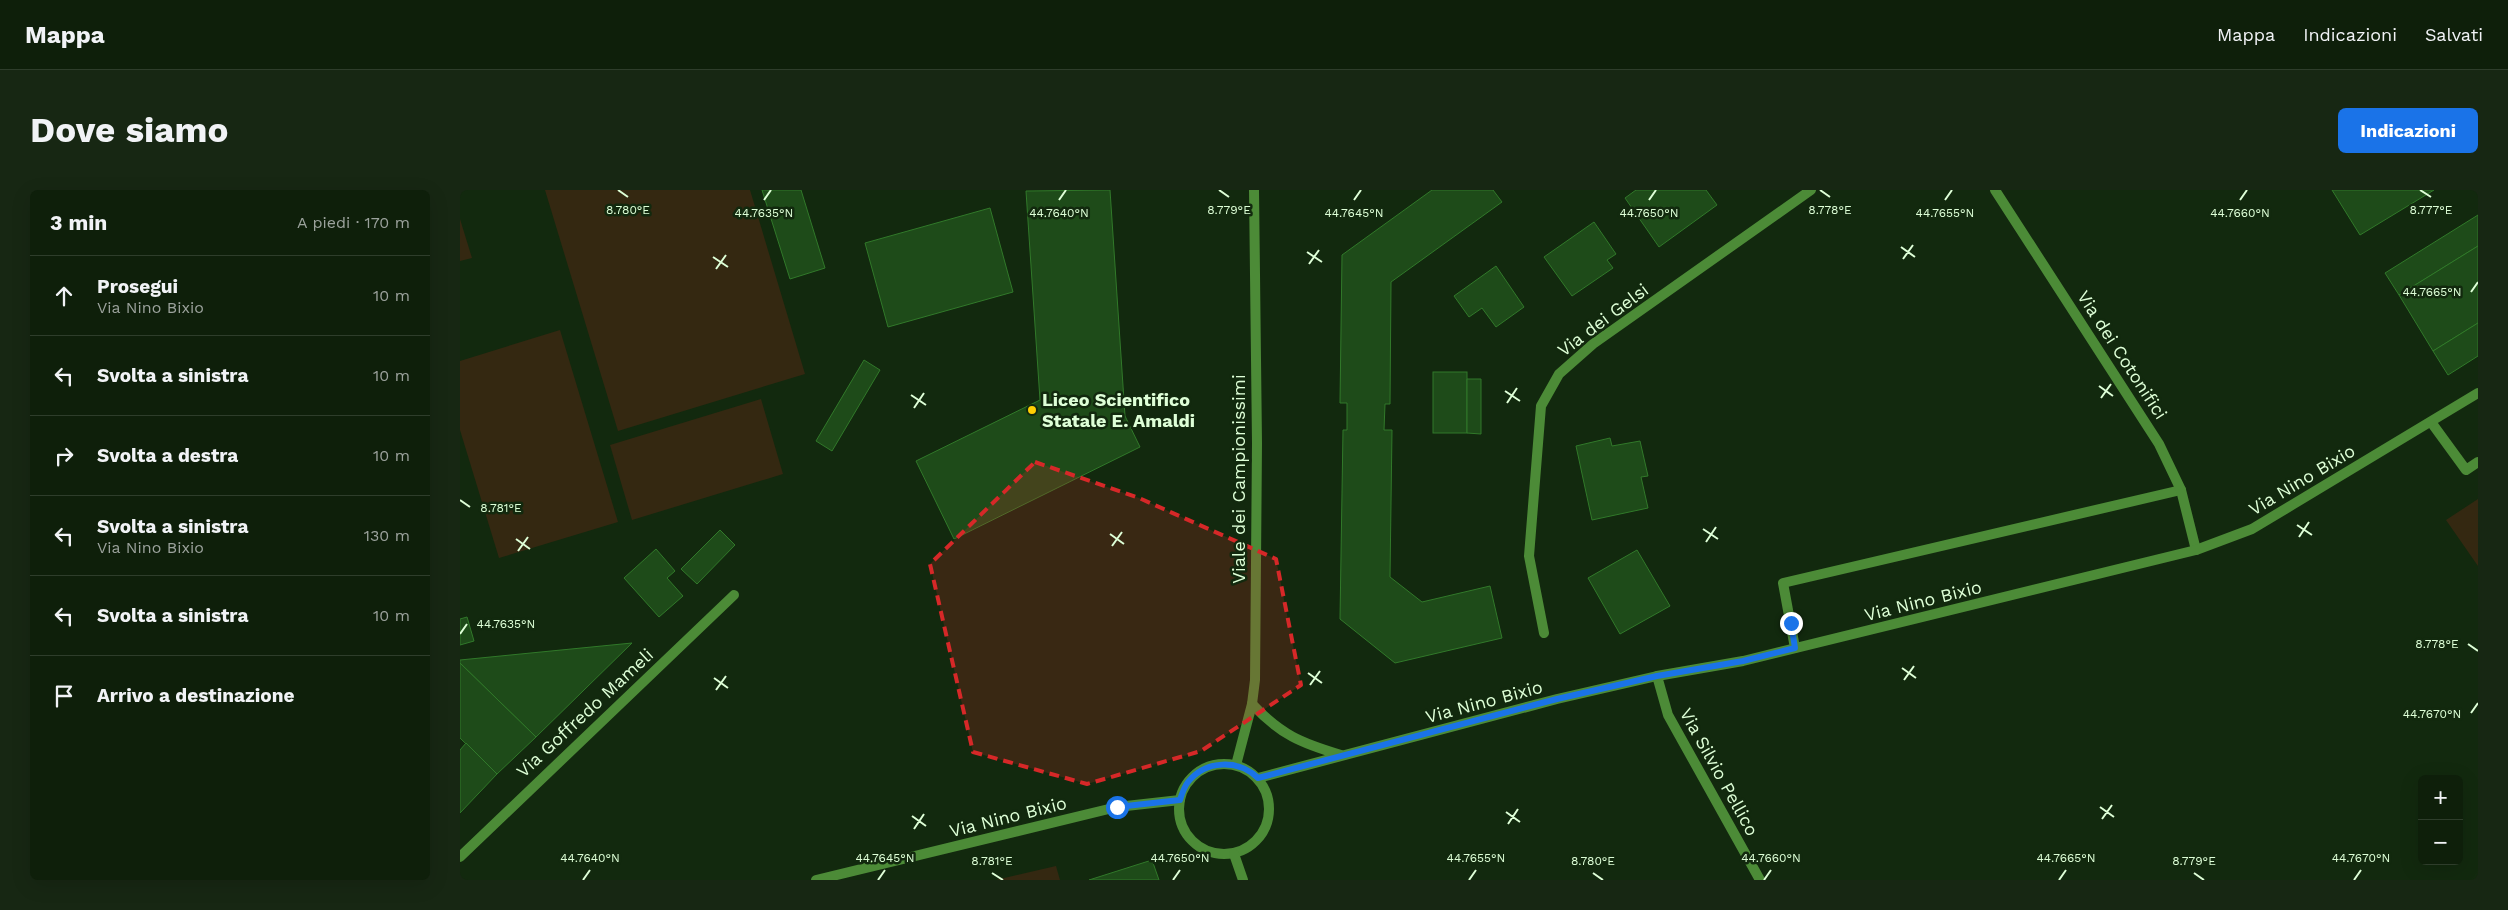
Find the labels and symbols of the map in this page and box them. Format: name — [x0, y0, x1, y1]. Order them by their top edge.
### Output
text: 8.780°E — [606, 203, 650, 217]
text: 8.779°E — [1207, 203, 1251, 217]
text: 8.778°E — [1808, 203, 1852, 217]
text: 8.777°E — [2410, 203, 2453, 217]
text: 44.7635°N — [735, 206, 793, 220]
text: 44.7640°N — [1029, 206, 1089, 220]
text: 44.7645°N — [1324, 206, 1384, 220]
text: 44.7650°N — [1619, 206, 1679, 220]
text: 44.7655°N — [1916, 206, 1974, 220]
text: 44.7660°N — [2210, 206, 2270, 220]
street label: Via dei Gelsi — [1553, 279, 1652, 361]
text: 44.7665°N — [2402, 285, 2462, 299]
street label: Via dei Cotonifici — [2073, 287, 2172, 423]
street label: Viale dei Campionissimi — [1228, 374, 1249, 584]
place label: Liceo Scientifico Statale E. Amaldi — [1042, 389, 1195, 431]
marker: Liceo Scientifico Statale E. Amaldi — [1026, 404, 1038, 416]
street label: Via Nino Bixio — [2245, 440, 2359, 520]
text: 8.781°E — [480, 501, 522, 515]
street label: Via Nino Bixio — [1862, 576, 1984, 625]
route end — [1780, 612, 1803, 635]
text: 44.7635°N — [477, 617, 535, 631]
text: 8.778°E — [2415, 637, 2459, 651]
street label: Via Goffredo Mameli — [512, 644, 657, 781]
street label: Via Nino Bixio — [1423, 676, 1545, 727]
street label: Via Silvio Pellico — [1676, 704, 1763, 839]
text: 44.7670°N — [2403, 707, 2461, 721]
street label: Via Nino Bixio — [947, 792, 1069, 841]
route start — [1106, 796, 1129, 819]
text: 44.7640°N — [560, 851, 620, 865]
text: 44.7645°N — [855, 851, 915, 865]
text: 44.7650°N — [1150, 851, 1210, 865]
text: 44.7655°N — [1447, 851, 1505, 865]
text: 44.7660°N — [1741, 851, 1801, 865]
text: 44.7665°N — [2036, 851, 2096, 865]
text: 44.7670°N — [2332, 851, 2390, 865]
text: 8.781°E — [971, 854, 1013, 868]
text: 8.780°E — [1571, 854, 1615, 868]
text: 8.779°E — [2172, 854, 2216, 868]

